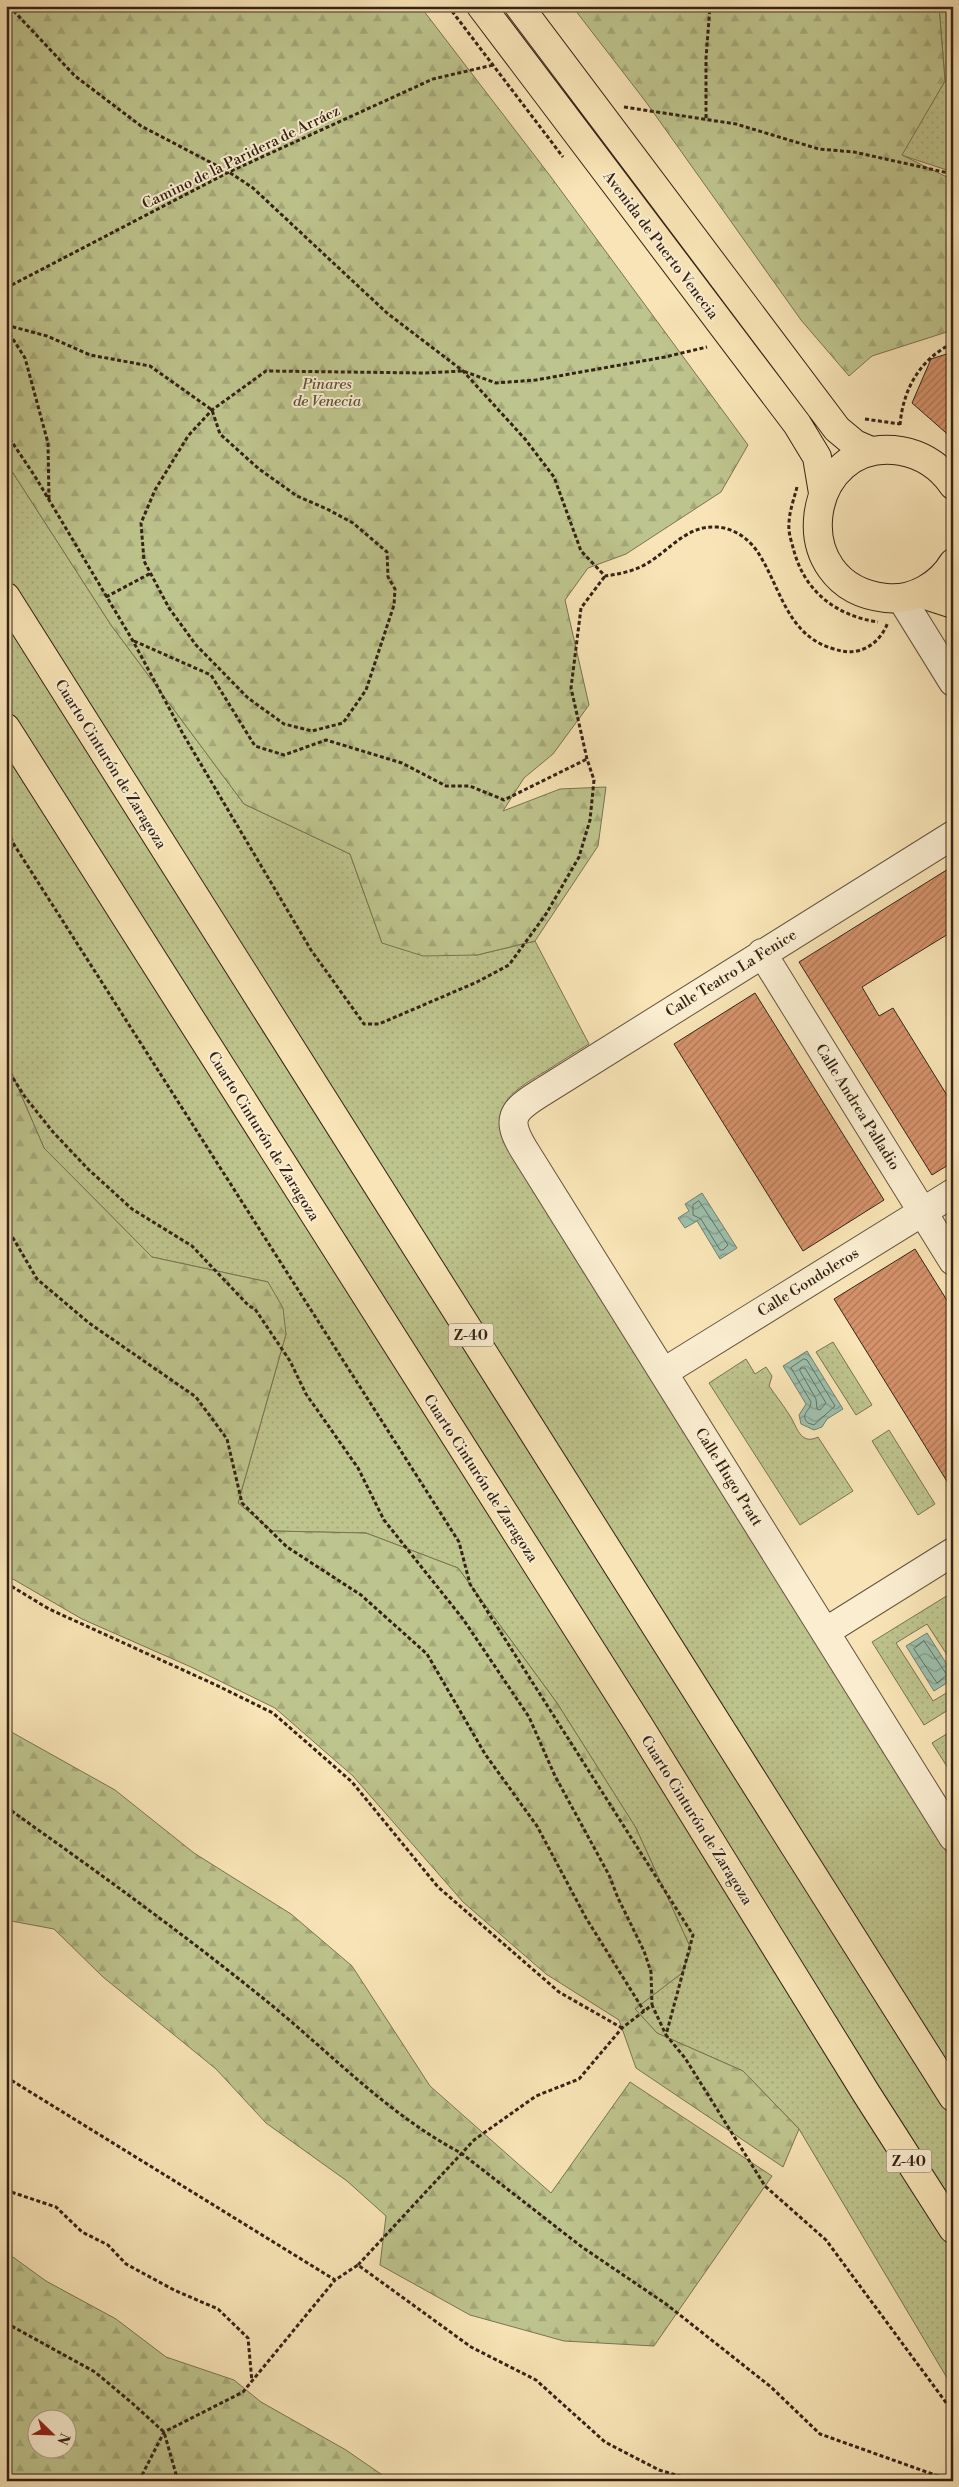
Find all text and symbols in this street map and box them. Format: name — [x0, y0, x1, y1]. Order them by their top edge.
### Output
street label: Camino de la Paridera de Arráez — [139, 101, 343, 214]
street label: Avenida de Puerto Venecia — [598, 167, 723, 323]
park label: Pinares de Venecia — [293, 375, 362, 411]
street label: Cuarto Cinturón de Zaragoza — [50, 676, 171, 853]
street label: Calle Teatro La Fenice — [662, 925, 800, 1021]
street label: Calle Andrea Palladio — [811, 1041, 904, 1174]
street label: Cuarto Cinturón de Zaragoza — [203, 1048, 324, 1225]
street label: Calle Gondoleros — [754, 1244, 863, 1321]
road number: Z-40 — [448, 1324, 494, 1346]
street label: Cuarto Cinturón de Zaragoza — [419, 1391, 542, 1566]
street label: Calle Hugo Pratt — [691, 1425, 767, 1530]
street label: Cuarto Cinturón de Zaragoza — [636, 1732, 757, 1909]
road number: Z-40 — [886, 2150, 932, 2172]
north arrow — [28, 2410, 78, 2460]
text: N — [53, 2430, 73, 2447]

